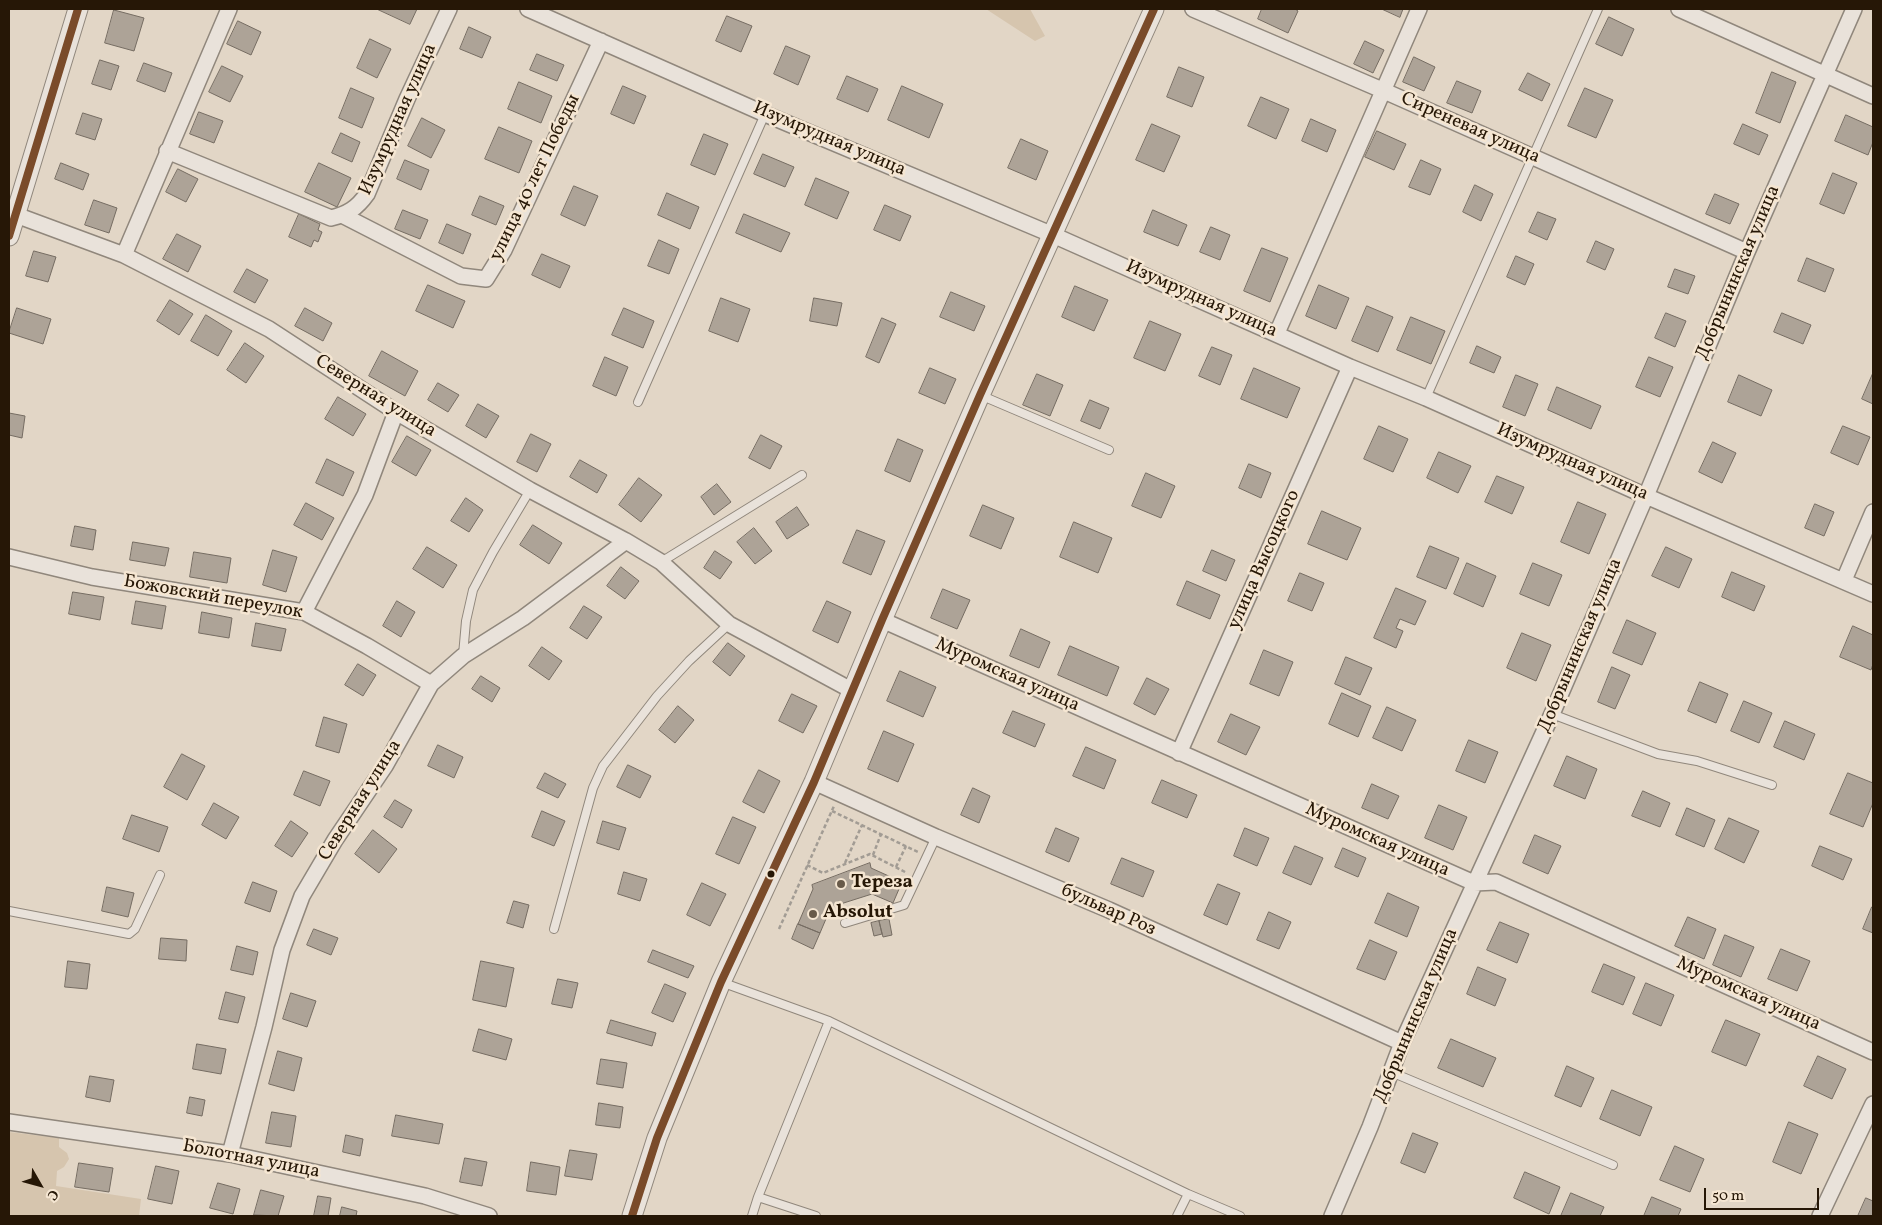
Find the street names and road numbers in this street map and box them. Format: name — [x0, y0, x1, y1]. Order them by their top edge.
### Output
street label: Изумрудная улица — [355, 41, 443, 199]
street label: Сиреневая улица — [1397, 88, 1543, 170]
street label: улица 40 лет Победы — [486, 91, 586, 265]
street label: Изумрудная улица — [749, 97, 909, 183]
street label: Добрынинская улица — [1692, 182, 1786, 364]
street label: Изумрудная улица — [1122, 256, 1280, 344]
street label: Северная улица — [310, 351, 440, 443]
street label: Изумрудная улица — [1493, 419, 1651, 507]
street label: улица Высоцкого — [1224, 487, 1306, 633]
street label: Добрынинская улица — [1534, 555, 1628, 737]
street label: Божовский переулок — [122, 571, 304, 625]
street label: Муромская улица — [931, 634, 1083, 718]
street label: Северная улица — [315, 736, 407, 866]
street label: Муромская улица — [1301, 799, 1453, 883]
street label: бульвар Роз — [1057, 880, 1159, 942]
street label: Добрынинская улица — [1370, 925, 1464, 1107]
street label: Муромская улица — [1672, 953, 1824, 1037]
street label: Болотная улица — [180, 1136, 322, 1184]

